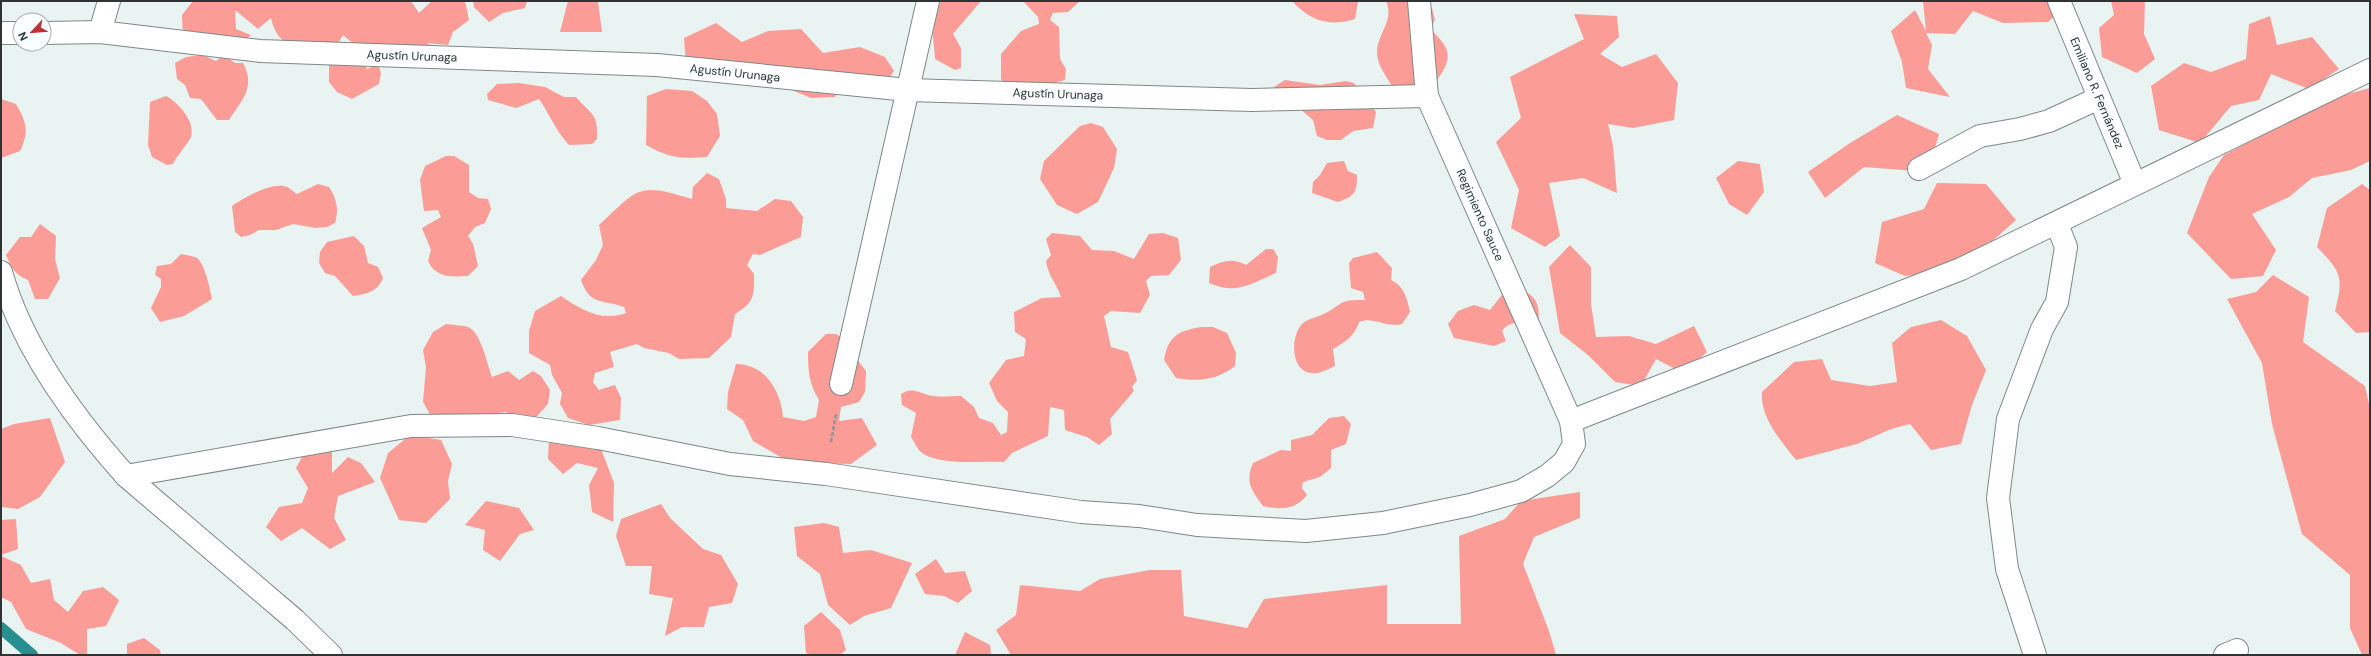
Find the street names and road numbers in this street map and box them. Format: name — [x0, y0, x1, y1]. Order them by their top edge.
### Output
street label: Emiliano R. Fernández — [2066, 35, 2128, 151]
street label: Agustín Urunaga — [366, 46, 458, 66]
street label: Agustín Urunaga — [689, 60, 781, 86]
street label: Agustín Urunaga — [1012, 84, 1104, 104]
street label: Regimiento Sauce — [1452, 166, 1508, 264]

